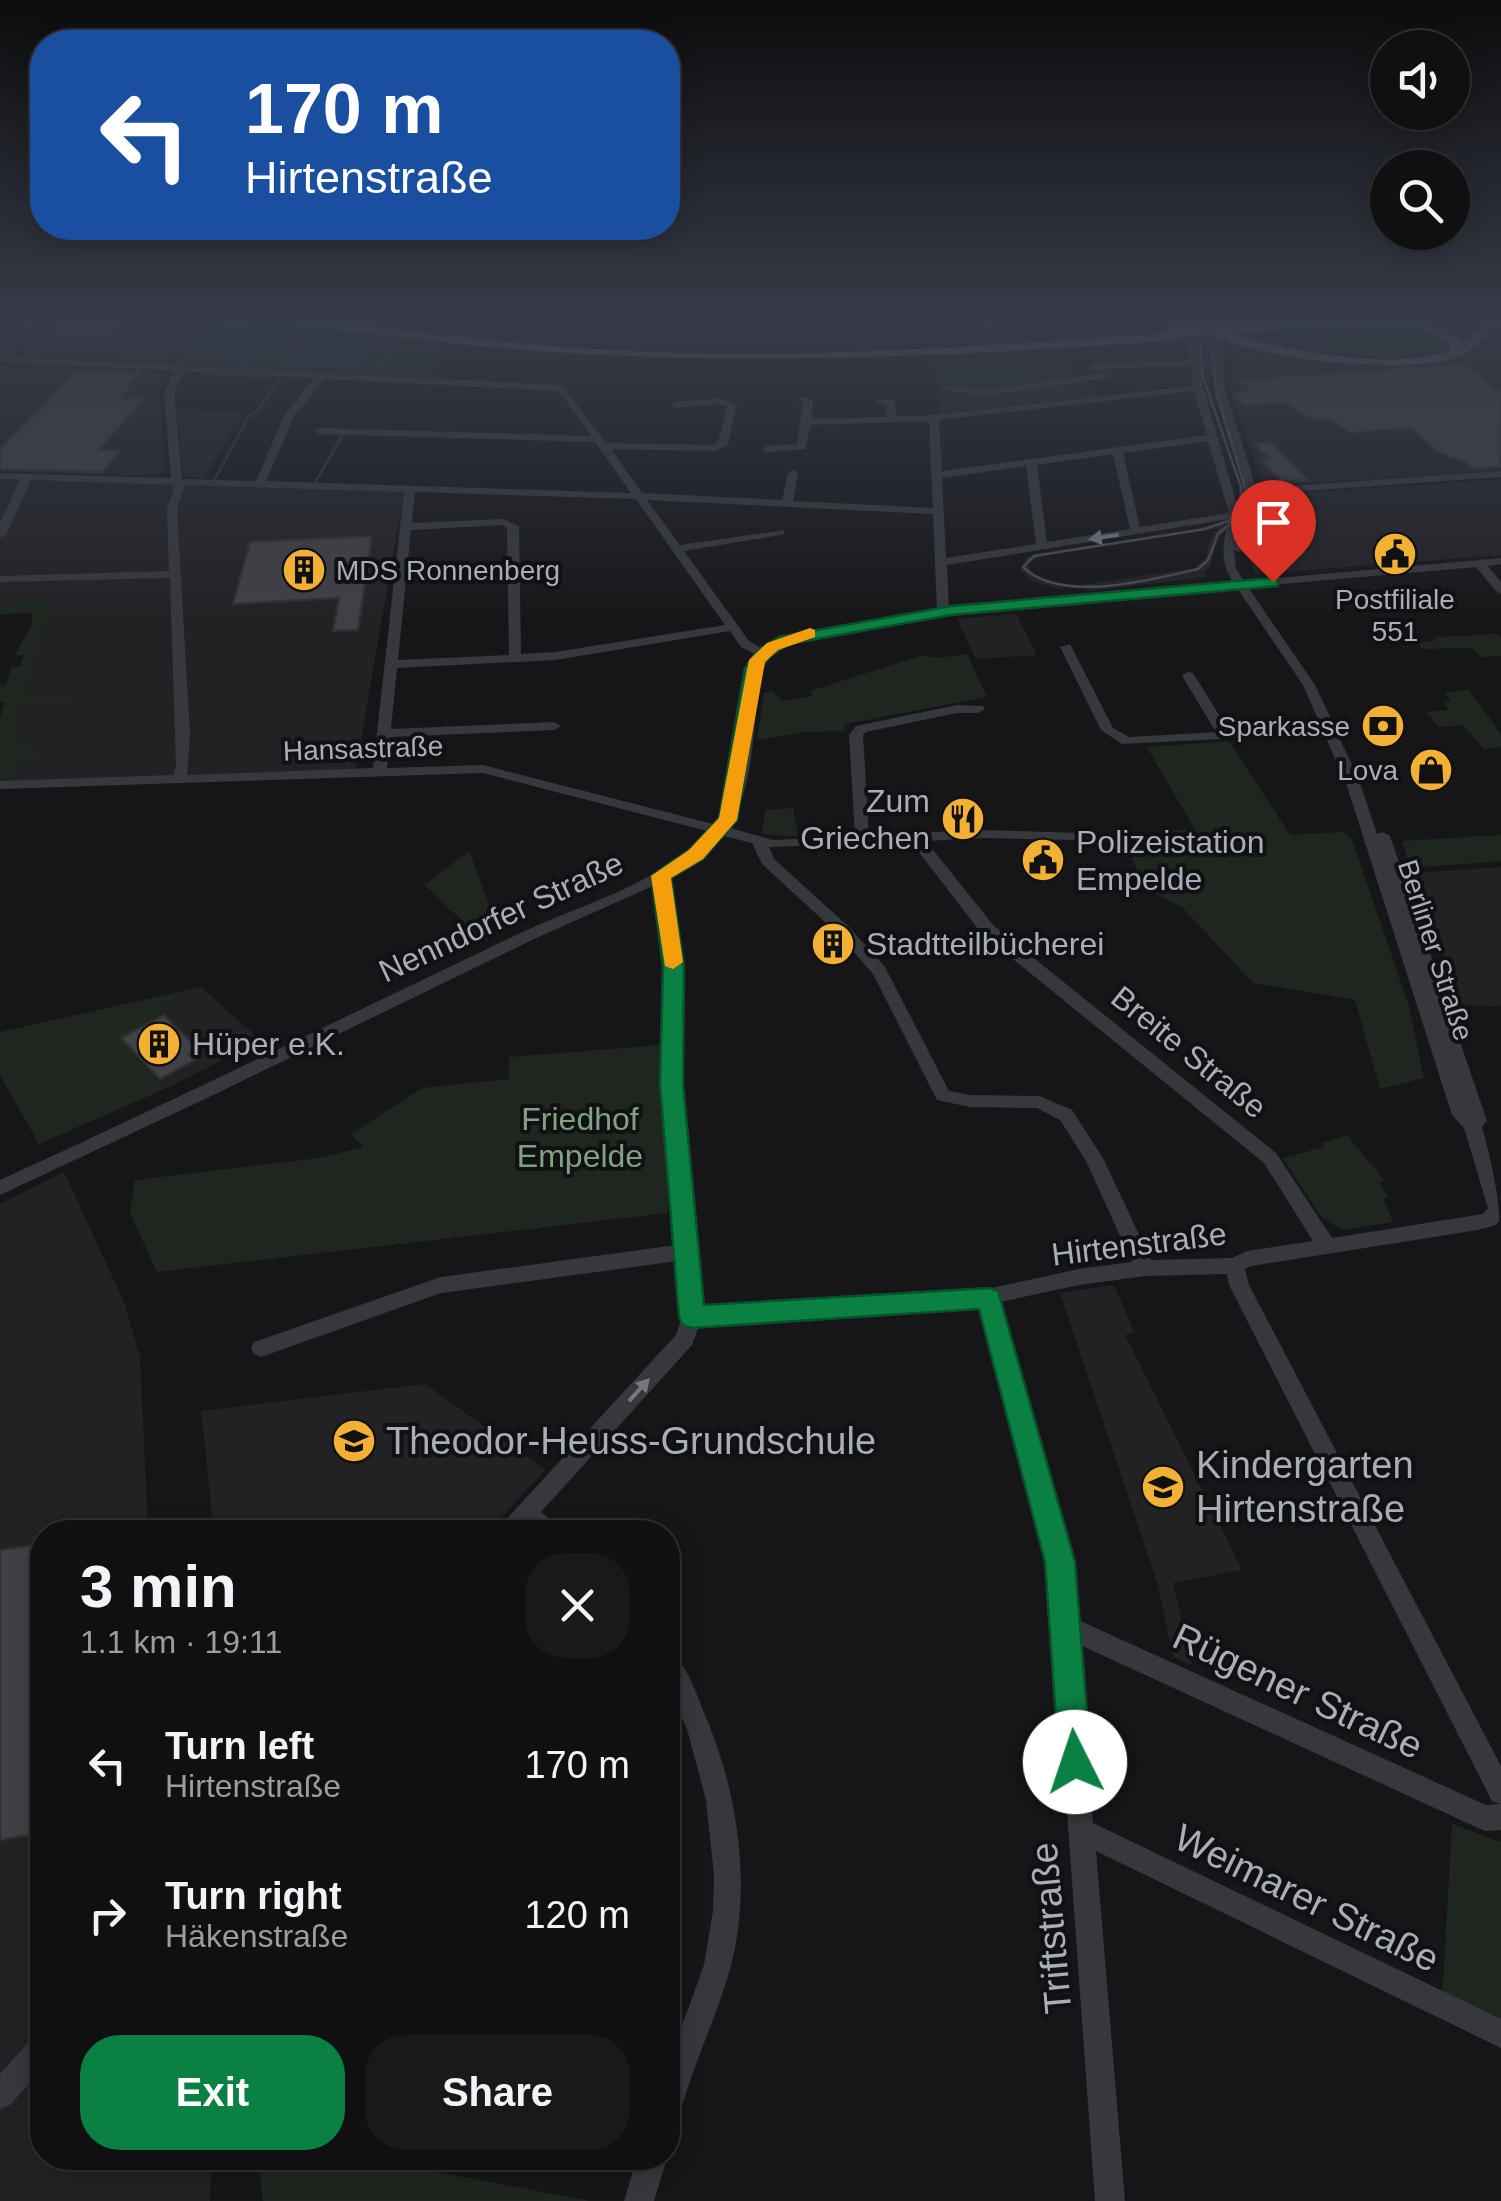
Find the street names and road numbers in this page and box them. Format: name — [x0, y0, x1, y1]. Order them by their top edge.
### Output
street label: Hansastraße — [282, 730, 444, 767]
street label: Nenndorfer Straße — [373, 845, 629, 989]
street label: Berliner Straße — [1392, 856, 1479, 1044]
street label: Breite Straße — [1104, 979, 1274, 1125]
street label: Hirtenstraße — [1049, 1215, 1229, 1273]
street label: Rügener Straße — [1167, 1615, 1429, 1767]
street label: Weimarer Straße — [1168, 1816, 1446, 1980]
street label: Triftstraße — [1023, 1841, 1079, 2015]

